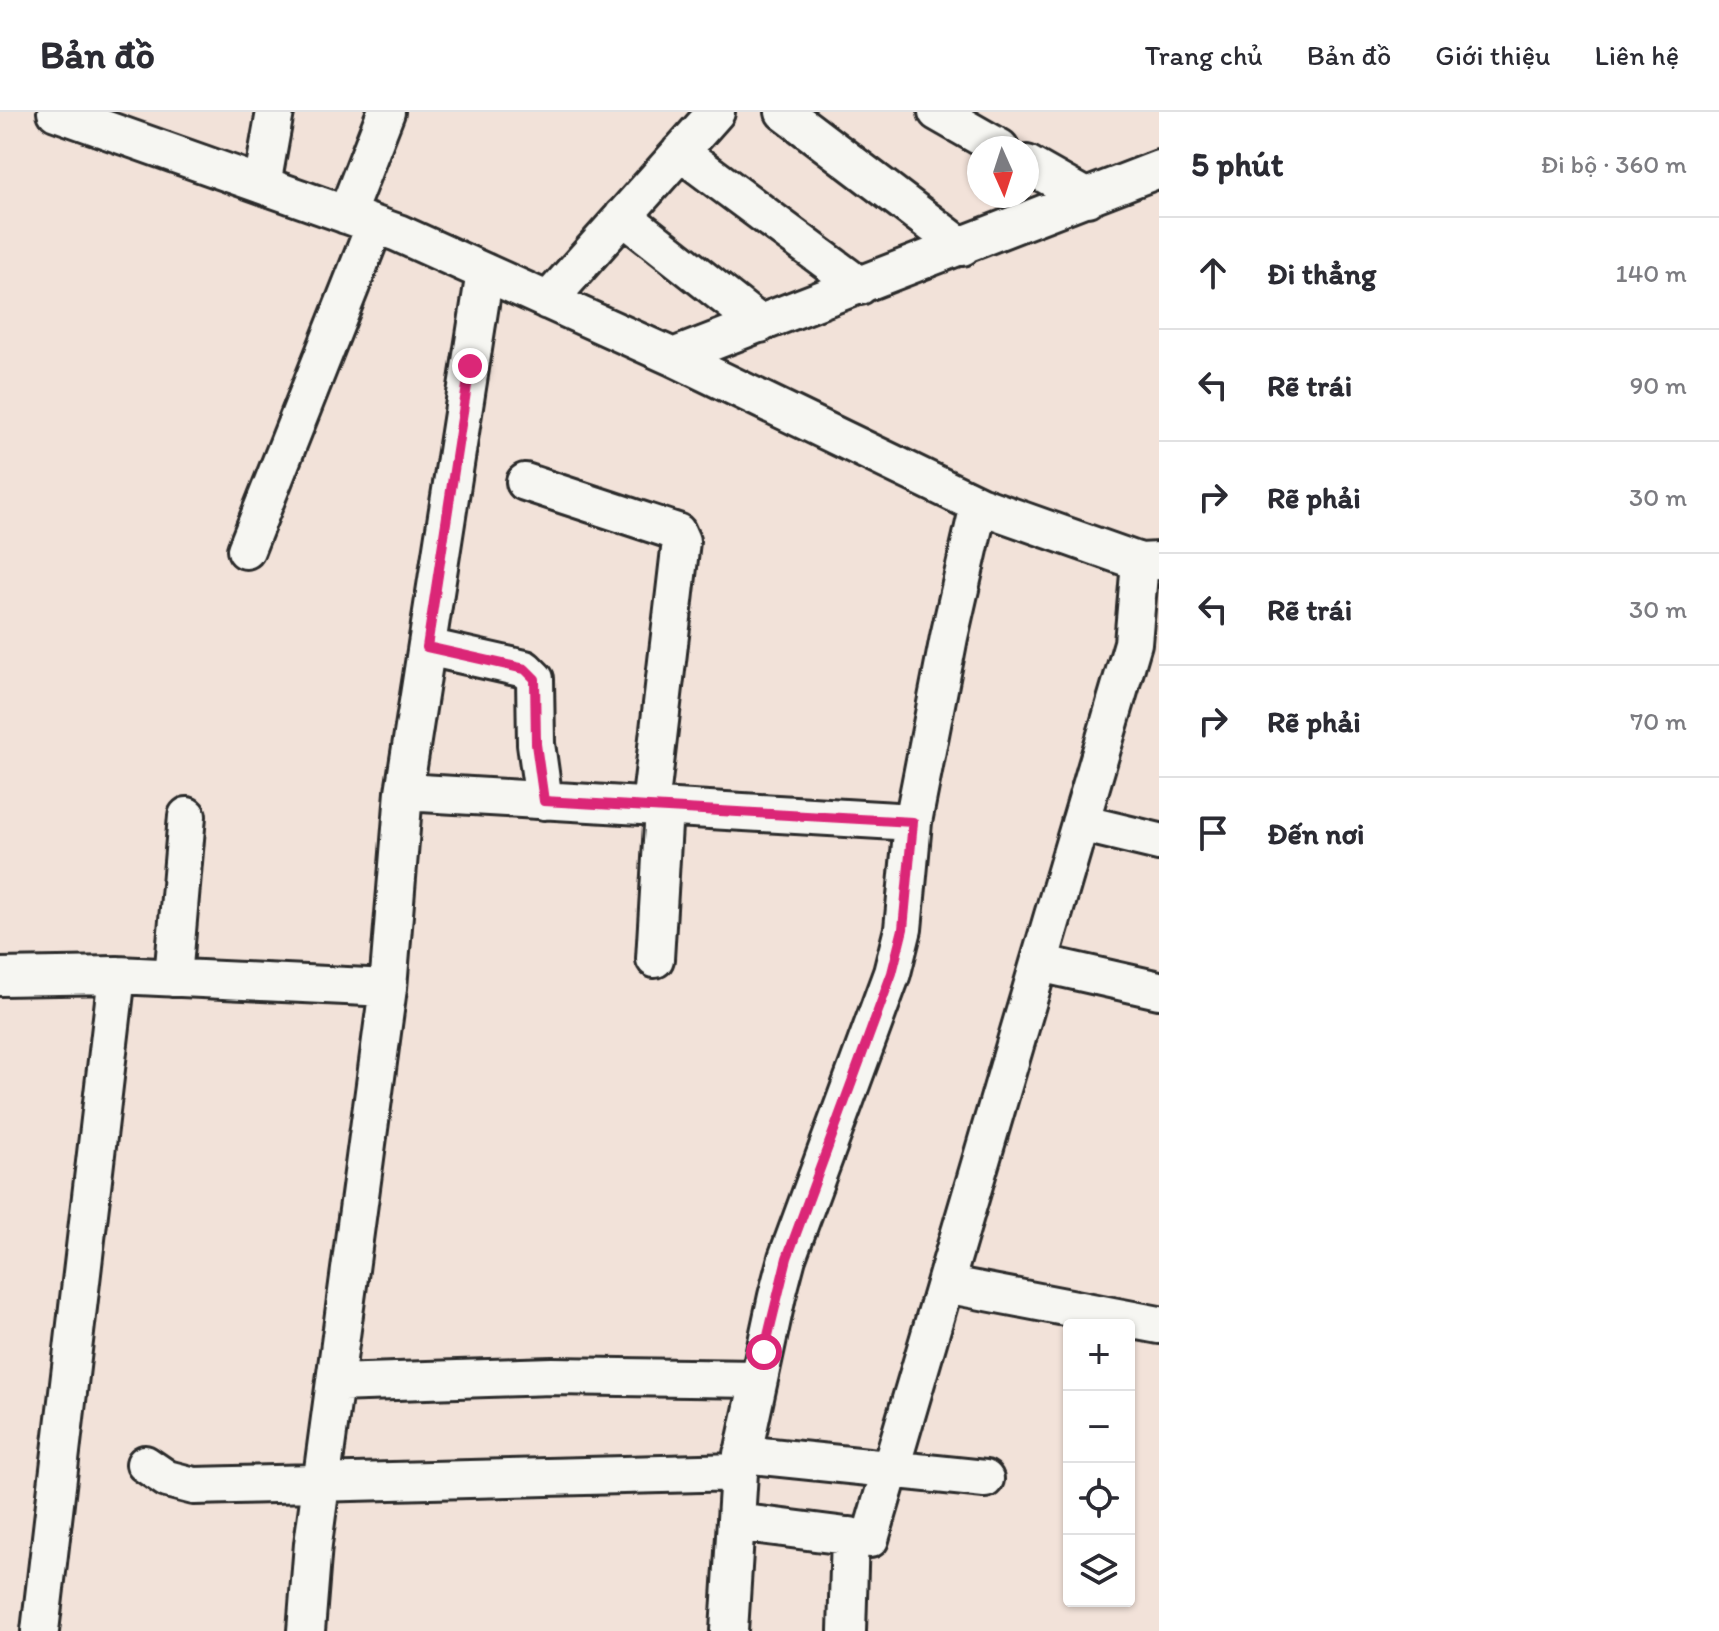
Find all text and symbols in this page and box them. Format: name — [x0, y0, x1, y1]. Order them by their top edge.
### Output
text: Bản đồ — [40, 32, 155, 78]
text: Trang chủ — [1145, 38, 1263, 72]
text: Bản đồ — [1307, 38, 1391, 72]
text: Giới thiệu — [1435, 38, 1551, 72]
text: Liên hệ — [1595, 38, 1679, 72]
north arrow — [967, 136, 1039, 208]
text: 5 phút — [1191, 144, 1283, 185]
text: Đi bộ · 360 m — [1540, 148, 1687, 180]
icon: ahead — [1191, 251, 1235, 295]
text: Đi thẳng — [1267, 255, 1376, 292]
text: 140 m — [1616, 257, 1687, 289]
route end — [452, 348, 488, 384]
icon: left — [1191, 363, 1235, 407]
text: Rẽ trái — [1267, 367, 1352, 404]
text: 90 m — [1630, 369, 1687, 401]
icon: right — [1191, 475, 1235, 519]
text: Rẽ phải — [1267, 479, 1361, 516]
text: 30 m — [1629, 481, 1687, 513]
icon: left — [1191, 587, 1235, 631]
text: Rẽ trái — [1267, 591, 1352, 628]
text: 30 m — [1629, 593, 1687, 625]
icon: right — [1191, 699, 1235, 743]
text: Rẽ phải — [1267, 703, 1361, 740]
text: 70 m — [1630, 705, 1687, 737]
icon: arrive — [1191, 811, 1235, 855]
text: Đến nơi — [1267, 815, 1365, 852]
map controls — [1063, 1319, 1135, 1607]
button: + — [1063, 1319, 1135, 1391]
route start — [746, 1334, 782, 1370]
button: − — [1063, 1391, 1135, 1463]
button: locate — [1063, 1463, 1135, 1535]
button: layers — [1063, 1535, 1135, 1607]

